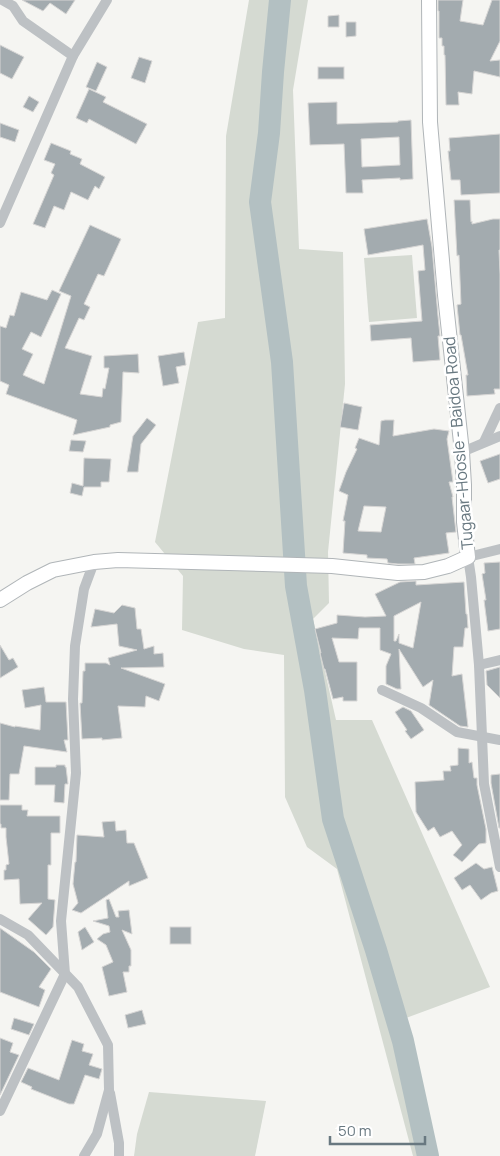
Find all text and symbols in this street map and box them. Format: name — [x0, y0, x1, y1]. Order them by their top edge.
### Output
street label: Tugaar-Hoosle - Baidoa Road — [438, 336, 478, 550]
scale bar — [330, 1114, 425, 1146]
text: 50 m — [338, 1120, 372, 1141]

